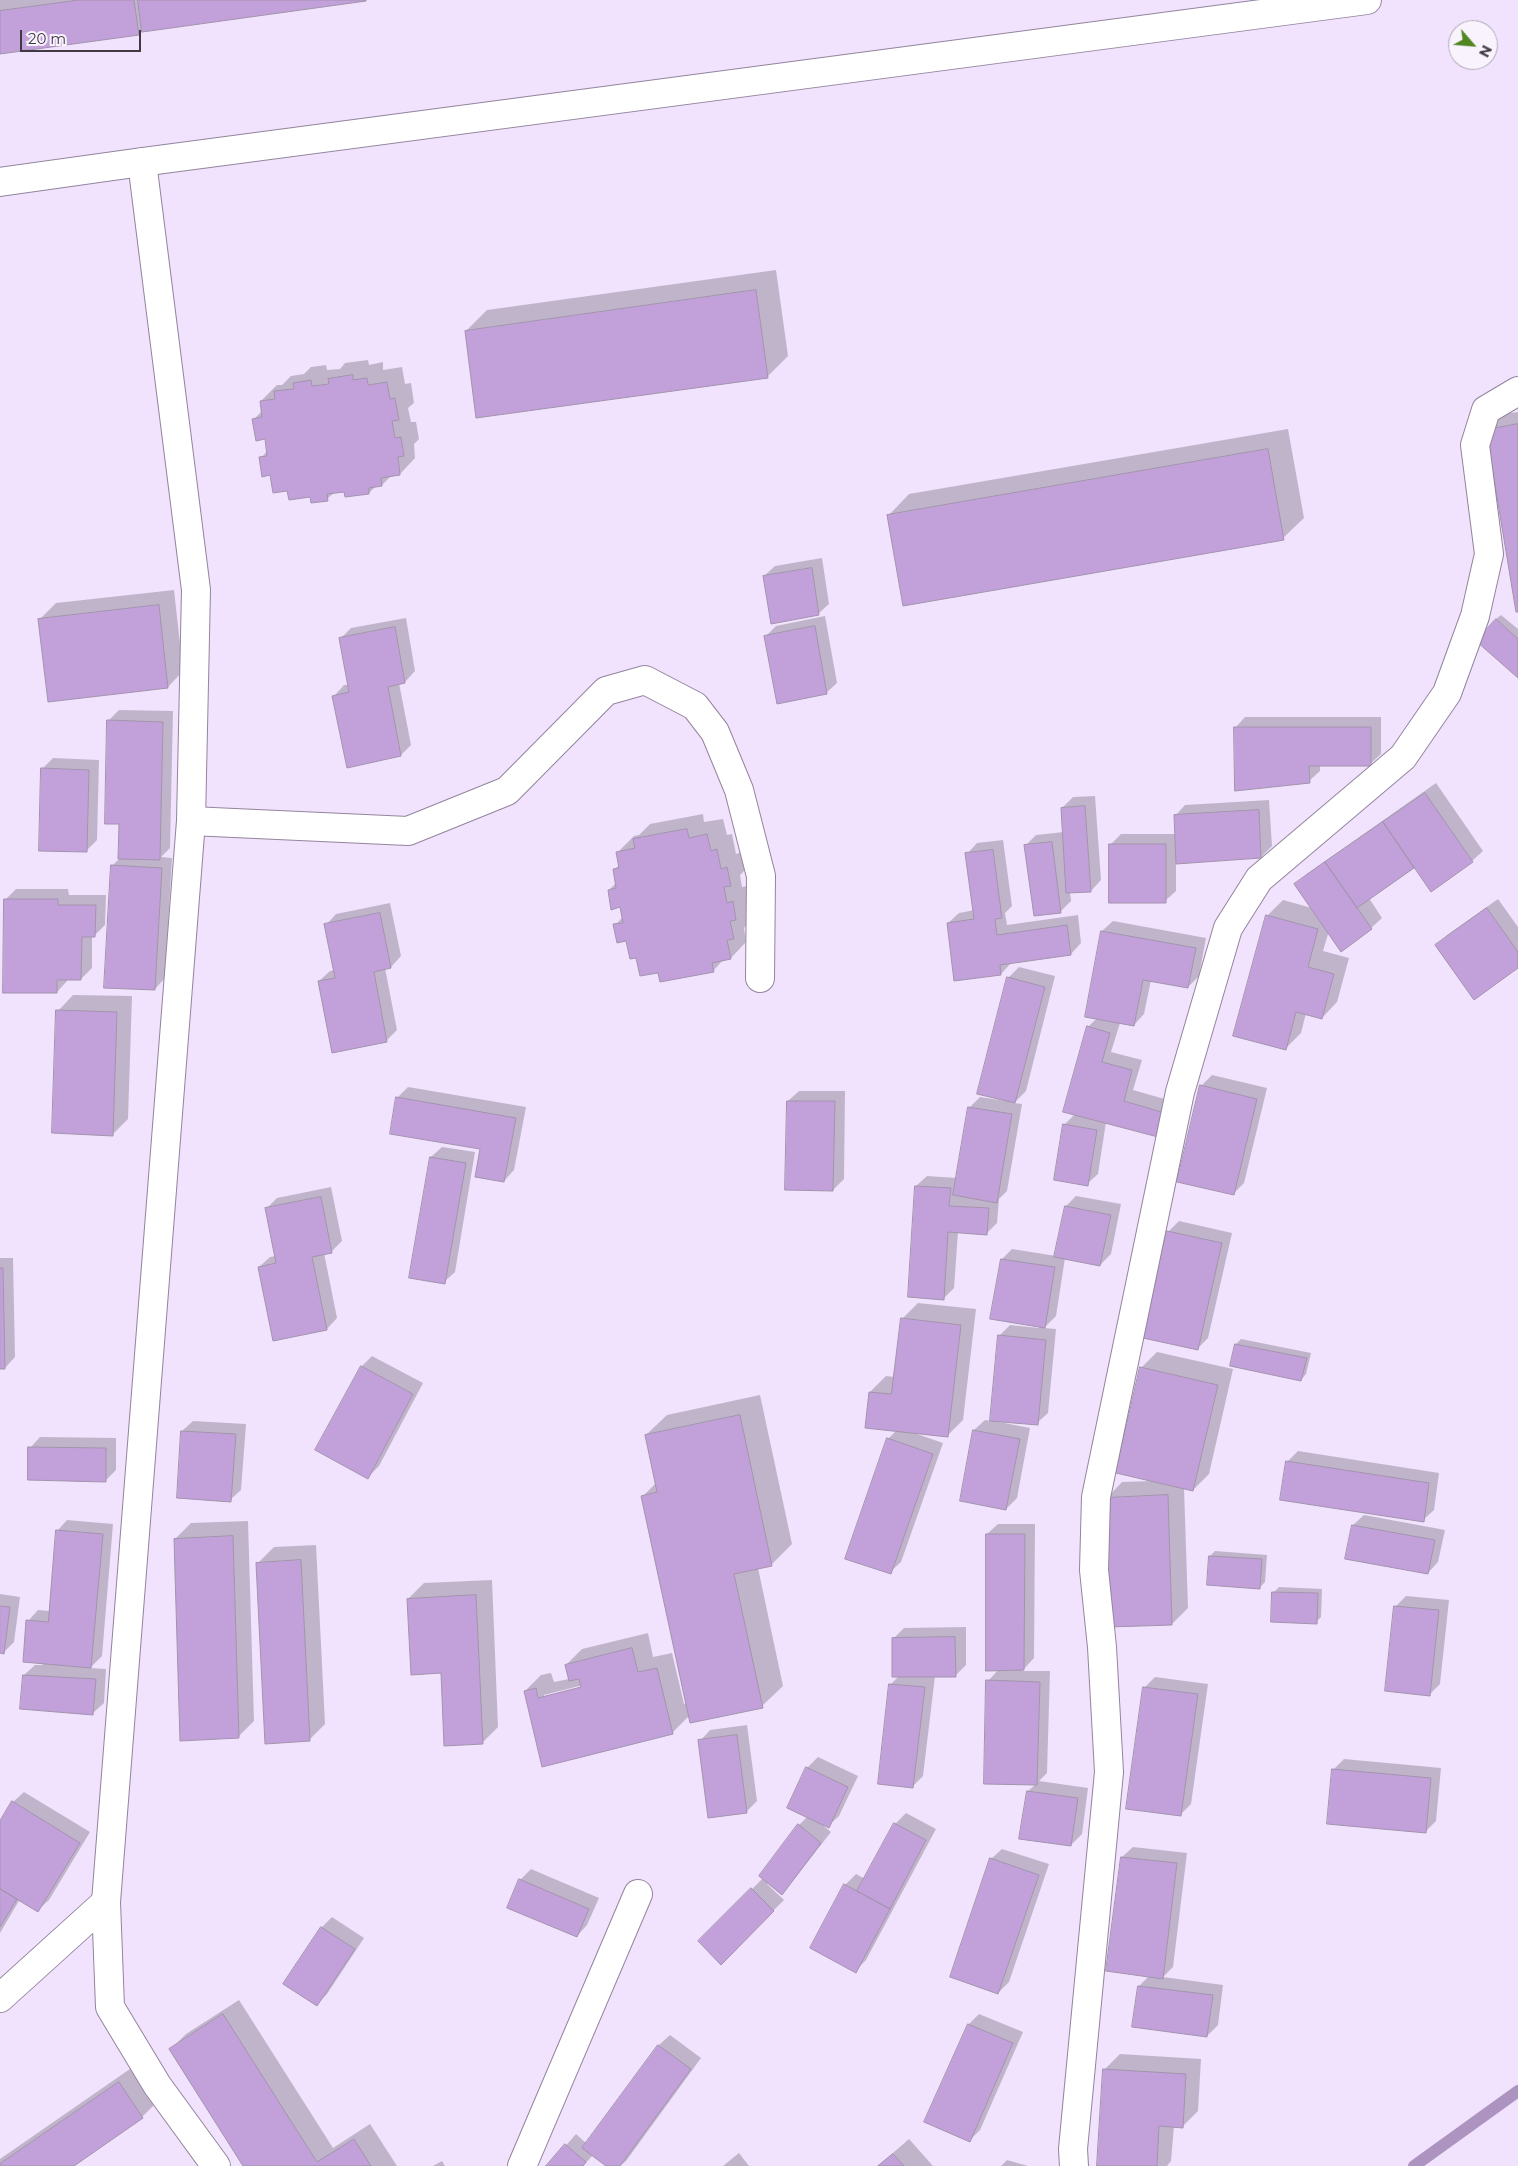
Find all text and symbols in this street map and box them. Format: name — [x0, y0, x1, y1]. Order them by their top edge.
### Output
scale bar — [22, 20, 144, 52]
north arrow — [1448, 20, 1498, 70]
text: 20 m — [28, 29, 66, 48]
text: N — [1475, 42, 1496, 60]

